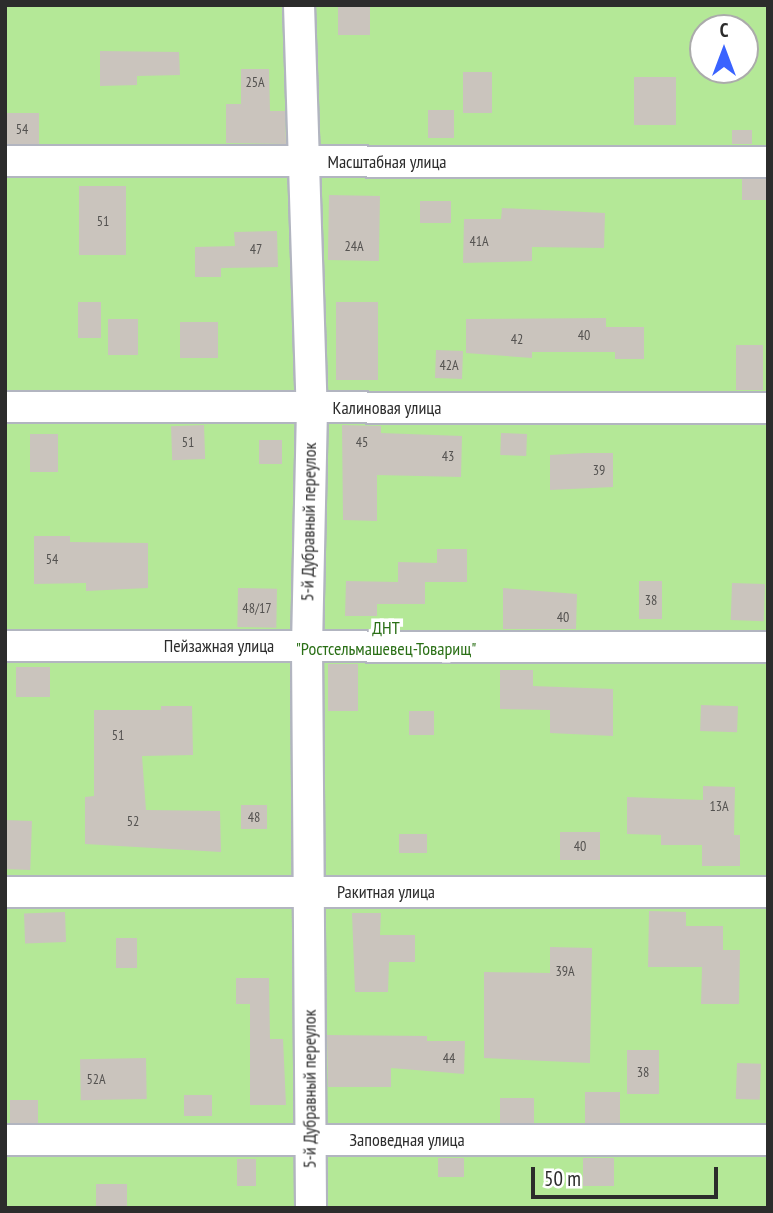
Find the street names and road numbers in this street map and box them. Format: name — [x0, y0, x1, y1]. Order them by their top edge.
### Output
street label: Масштабная улица — [327, 151, 447, 173]
street label: Калиновая улица — [332, 397, 442, 419]
street label: 5-й Дубравный переулок — [297, 442, 321, 602]
street label: Пейзажная улица — [164, 635, 274, 657]
street label: Ракитная улица — [337, 881, 435, 903]
street label: 5-й Дубравный переулок — [299, 1009, 321, 1169]
street label: Заповедная улица — [349, 1129, 465, 1151]

